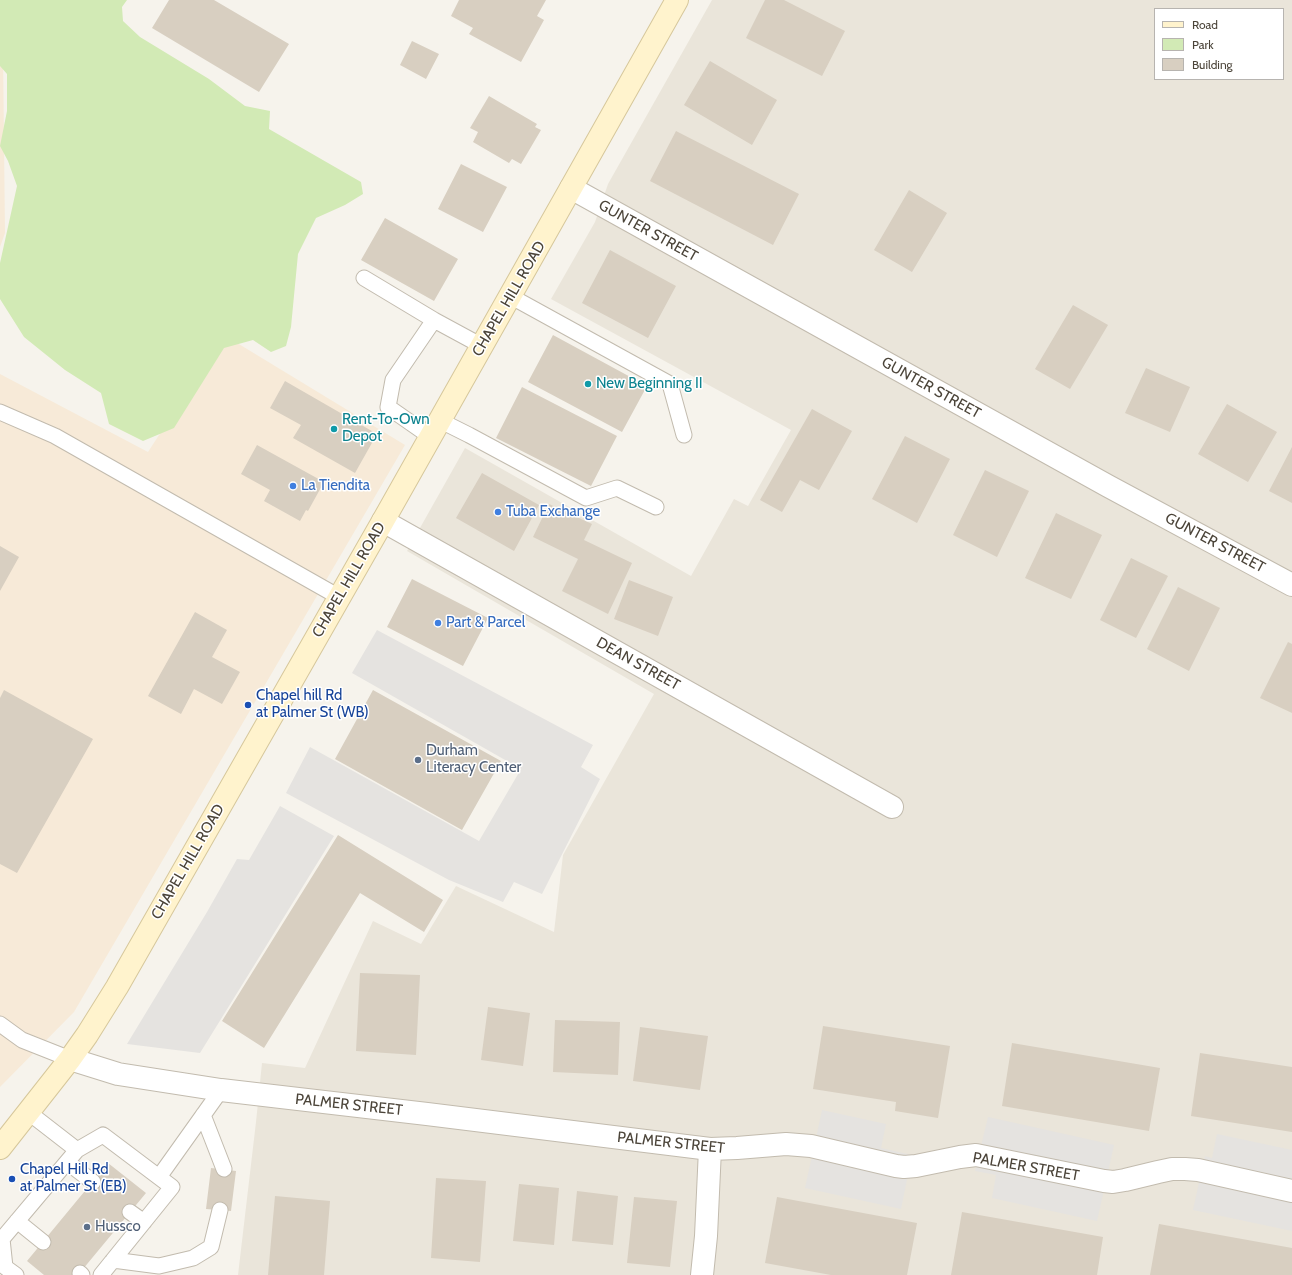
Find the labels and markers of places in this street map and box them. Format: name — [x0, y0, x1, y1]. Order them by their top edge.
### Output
place label: New Beginning II — [596, 375, 703, 393]
marker: New Beginning II — [583, 379, 593, 389]
place label: Rent-To-Own Depot — [342, 411, 430, 446]
marker: Rent-To-Own Depot — [329, 424, 339, 434]
place label: La Tiendita — [301, 477, 370, 495]
marker: La Tiendita — [288, 481, 298, 491]
place label: Tuba Exchange — [506, 503, 600, 521]
marker: Tuba Exchange — [493, 507, 503, 517]
place label: Part & Parcel — [446, 614, 525, 632]
marker: Part & Parcel — [433, 618, 443, 628]
place label: Chapel hill Rd at Palmer St (WB) — [256, 687, 369, 722]
marker: Chapel hill Rd at Palmer St (WB) — [243, 700, 253, 710]
place label: Durham Literacy Center — [426, 742, 521, 777]
marker: Durham Literacy Center — [413, 755, 423, 765]
place label: Chapel Hill Rd at Palmer St (EB) — [20, 1161, 127, 1196]
marker: Chapel Hill Rd at Palmer St (EB) — [7, 1174, 17, 1184]
place label: Hussco — [95, 1218, 141, 1236]
marker: Hussco — [82, 1222, 92, 1232]

